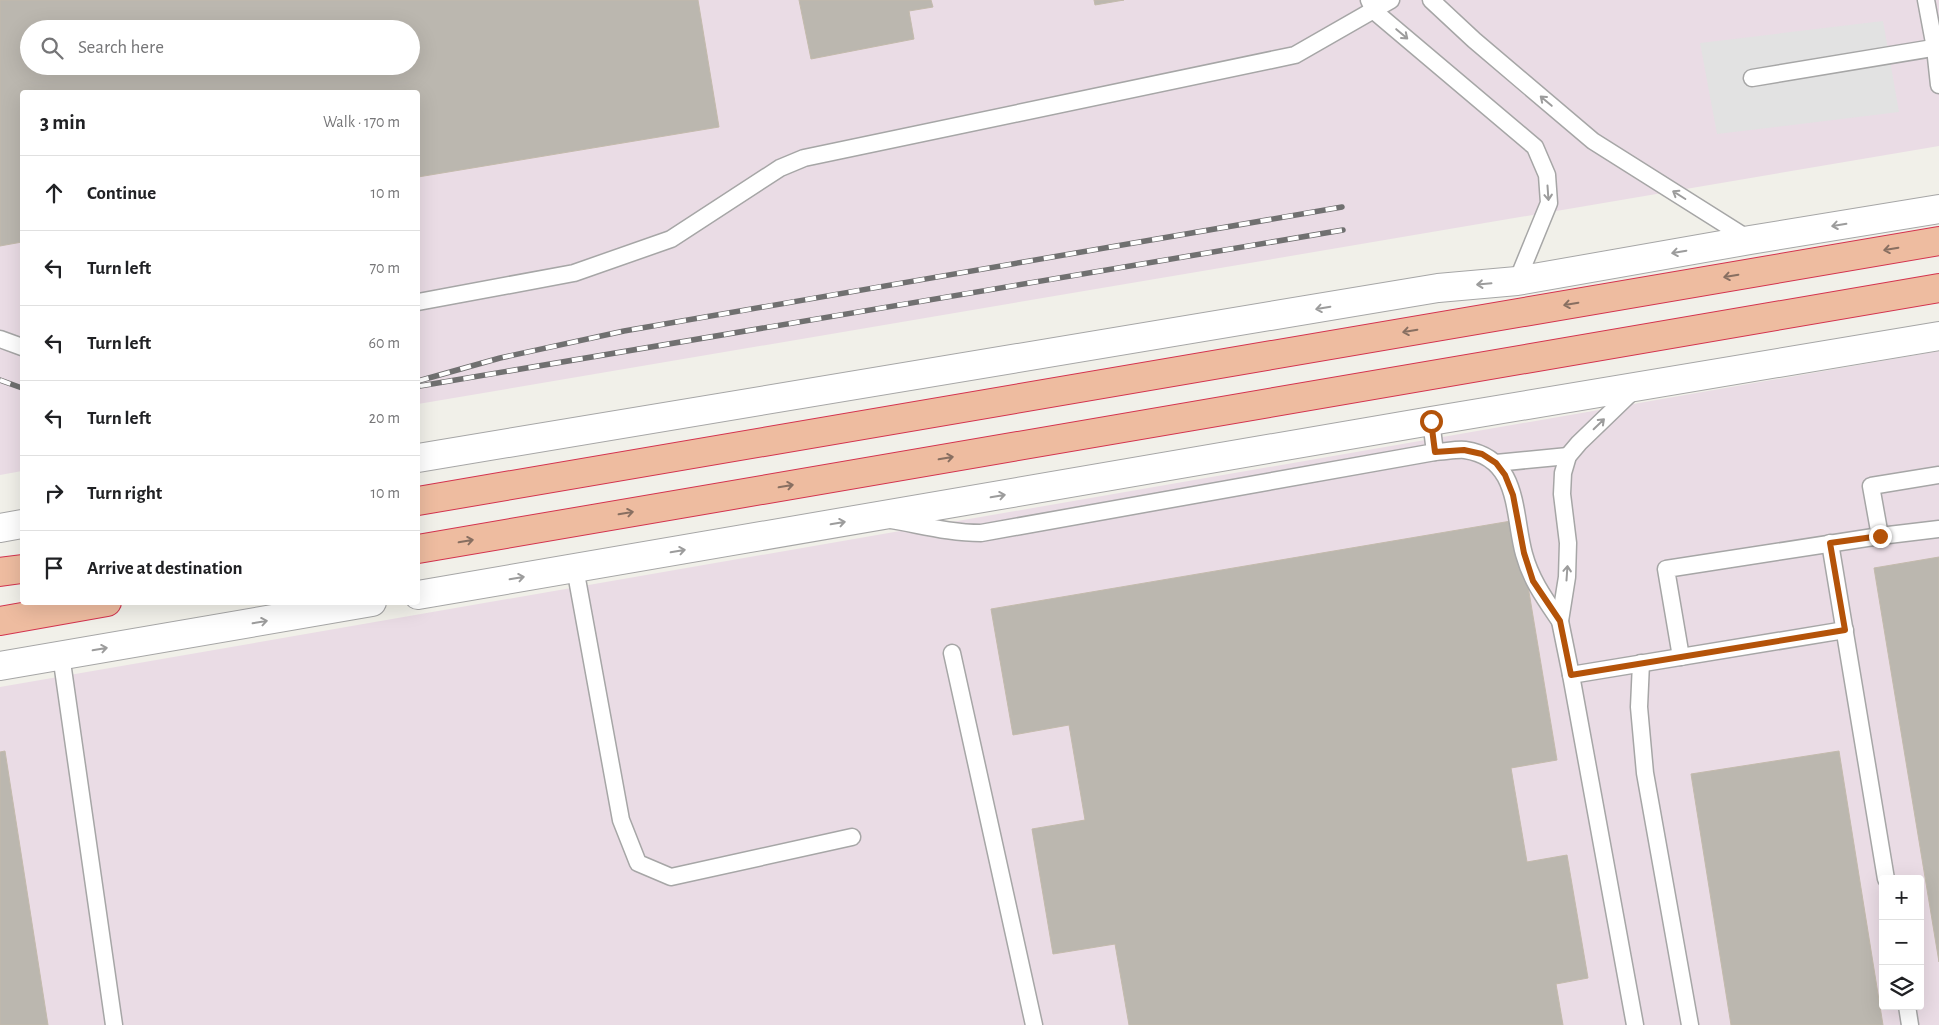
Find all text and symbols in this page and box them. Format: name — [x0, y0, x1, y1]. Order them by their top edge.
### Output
search box — [20, 20, 420, 75]
one-way arrow — [1396, 29, 1409, 40]
icon: search — [38, 34, 66, 62]
text: Search here — [78, 38, 164, 57]
one-way arrow — [1540, 96, 1553, 107]
text: 3 min — [40, 112, 86, 133]
text: Walk · 170 m — [323, 114, 400, 130]
icon: ahead — [40, 179, 68, 207]
text: Continue — [87, 184, 156, 203]
one-way arrow — [1544, 184, 1553, 200]
text: 10 m — [371, 185, 400, 201]
one-way arrow — [1672, 190, 1686, 200]
one-way arrow — [1831, 221, 1847, 231]
one-way arrow — [1883, 244, 1899, 254]
one-way arrow — [1671, 248, 1687, 258]
icon: left — [40, 254, 68, 282]
text: Turn left — [87, 259, 151, 278]
text: 70 m — [369, 260, 400, 276]
one-way arrow — [1723, 272, 1739, 282]
one-way arrow — [1476, 280, 1492, 289]
one-way arrow — [1563, 299, 1579, 309]
one-way arrow — [1316, 303, 1332, 313]
one-way arrow — [1403, 327, 1419, 337]
icon: left — [40, 329, 68, 357]
text: Turn left — [87, 334, 151, 353]
text: 60 m — [369, 335, 400, 351]
icon: left — [40, 404, 68, 432]
text: Turn left — [87, 409, 151, 428]
text: 20 m — [369, 410, 400, 426]
route start — [1420, 410, 1443, 433]
one-way arrow — [1592, 418, 1605, 430]
one-way arrow — [938, 453, 954, 463]
icon: right — [40, 479, 68, 507]
one-way arrow — [777, 480, 793, 490]
text: Turn right — [87, 484, 162, 503]
text: 10 m — [371, 485, 400, 501]
one-way arrow — [989, 490, 1005, 500]
one-way arrow — [617, 508, 633, 518]
one-way arrow — [829, 518, 845, 528]
route end — [1869, 525, 1892, 548]
one-way arrow — [457, 535, 473, 545]
one-way arrow — [669, 545, 685, 555]
icon: arrive — [40, 554, 68, 582]
text: Arrive at destination — [87, 559, 243, 578]
one-way arrow — [1562, 565, 1571, 581]
one-way arrow — [509, 572, 525, 582]
one-way arrow — [252, 616, 268, 626]
one-way arrow — [91, 643, 107, 653]
map controls — [1879, 875, 1924, 1010]
button: + — [1879, 875, 1924, 920]
button: − — [1879, 920, 1924, 965]
button: layers — [1879, 965, 1924, 1010]

